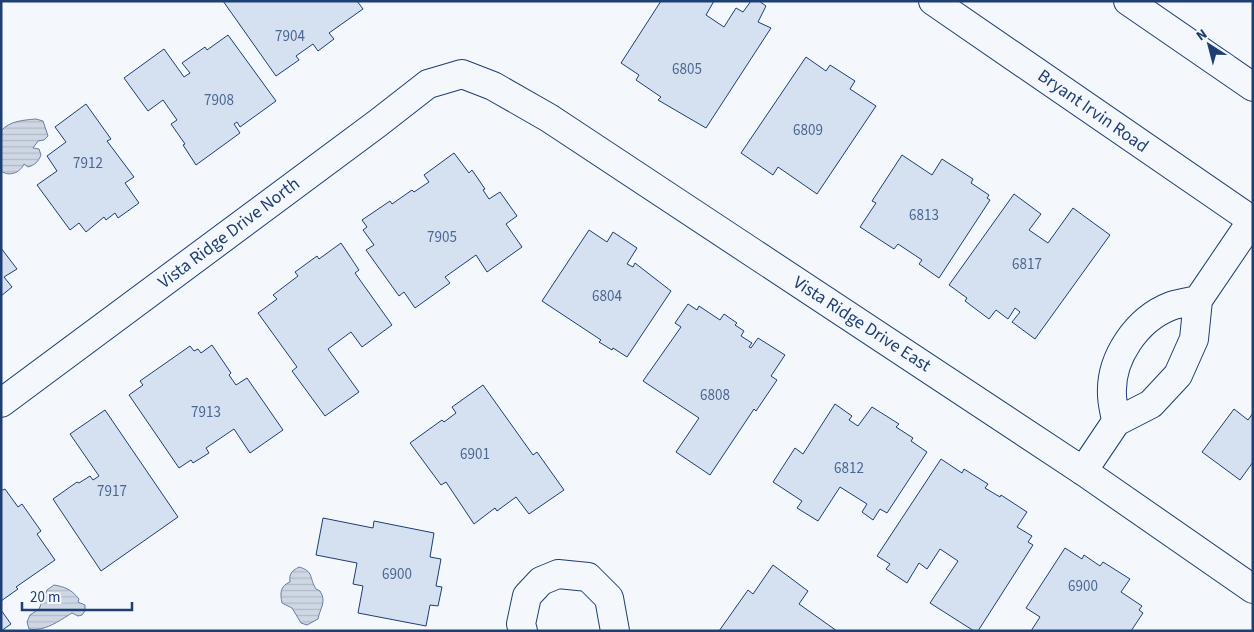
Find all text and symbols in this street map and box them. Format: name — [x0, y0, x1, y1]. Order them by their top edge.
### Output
north arrow — [1184, 20, 1234, 70]
text: N — [1192, 24, 1212, 46]
house number: 7904 — [275, 26, 305, 47]
house number: 6805 — [672, 59, 702, 80]
street label: Bryant Irvin Road — [1032, 63, 1154, 159]
house number: 7908 — [204, 90, 234, 111]
house number: 6809 — [793, 120, 823, 141]
house number: 7912 — [73, 153, 103, 174]
street label: Vista Ridge Drive North — [153, 171, 305, 295]
house number: 6813 — [909, 205, 939, 226]
house number: 7905 — [427, 227, 457, 248]
house number: 6817 — [1012, 254, 1042, 275]
street label: Vista Ridge Drive East — [788, 270, 936, 378]
house number: 6804 — [592, 286, 622, 307]
house number: 6808 — [700, 385, 730, 406]
house number: 7913 — [191, 402, 221, 423]
house number: 6901 — [460, 444, 490, 465]
house number: 6812 — [834, 458, 864, 479]
house number: 7917 — [97, 481, 127, 502]
house number: 6900 — [382, 564, 412, 585]
house number: 6900 — [1068, 576, 1098, 597]
scale bar — [22, 580, 132, 612]
text: 20 m — [30, 587, 60, 608]

